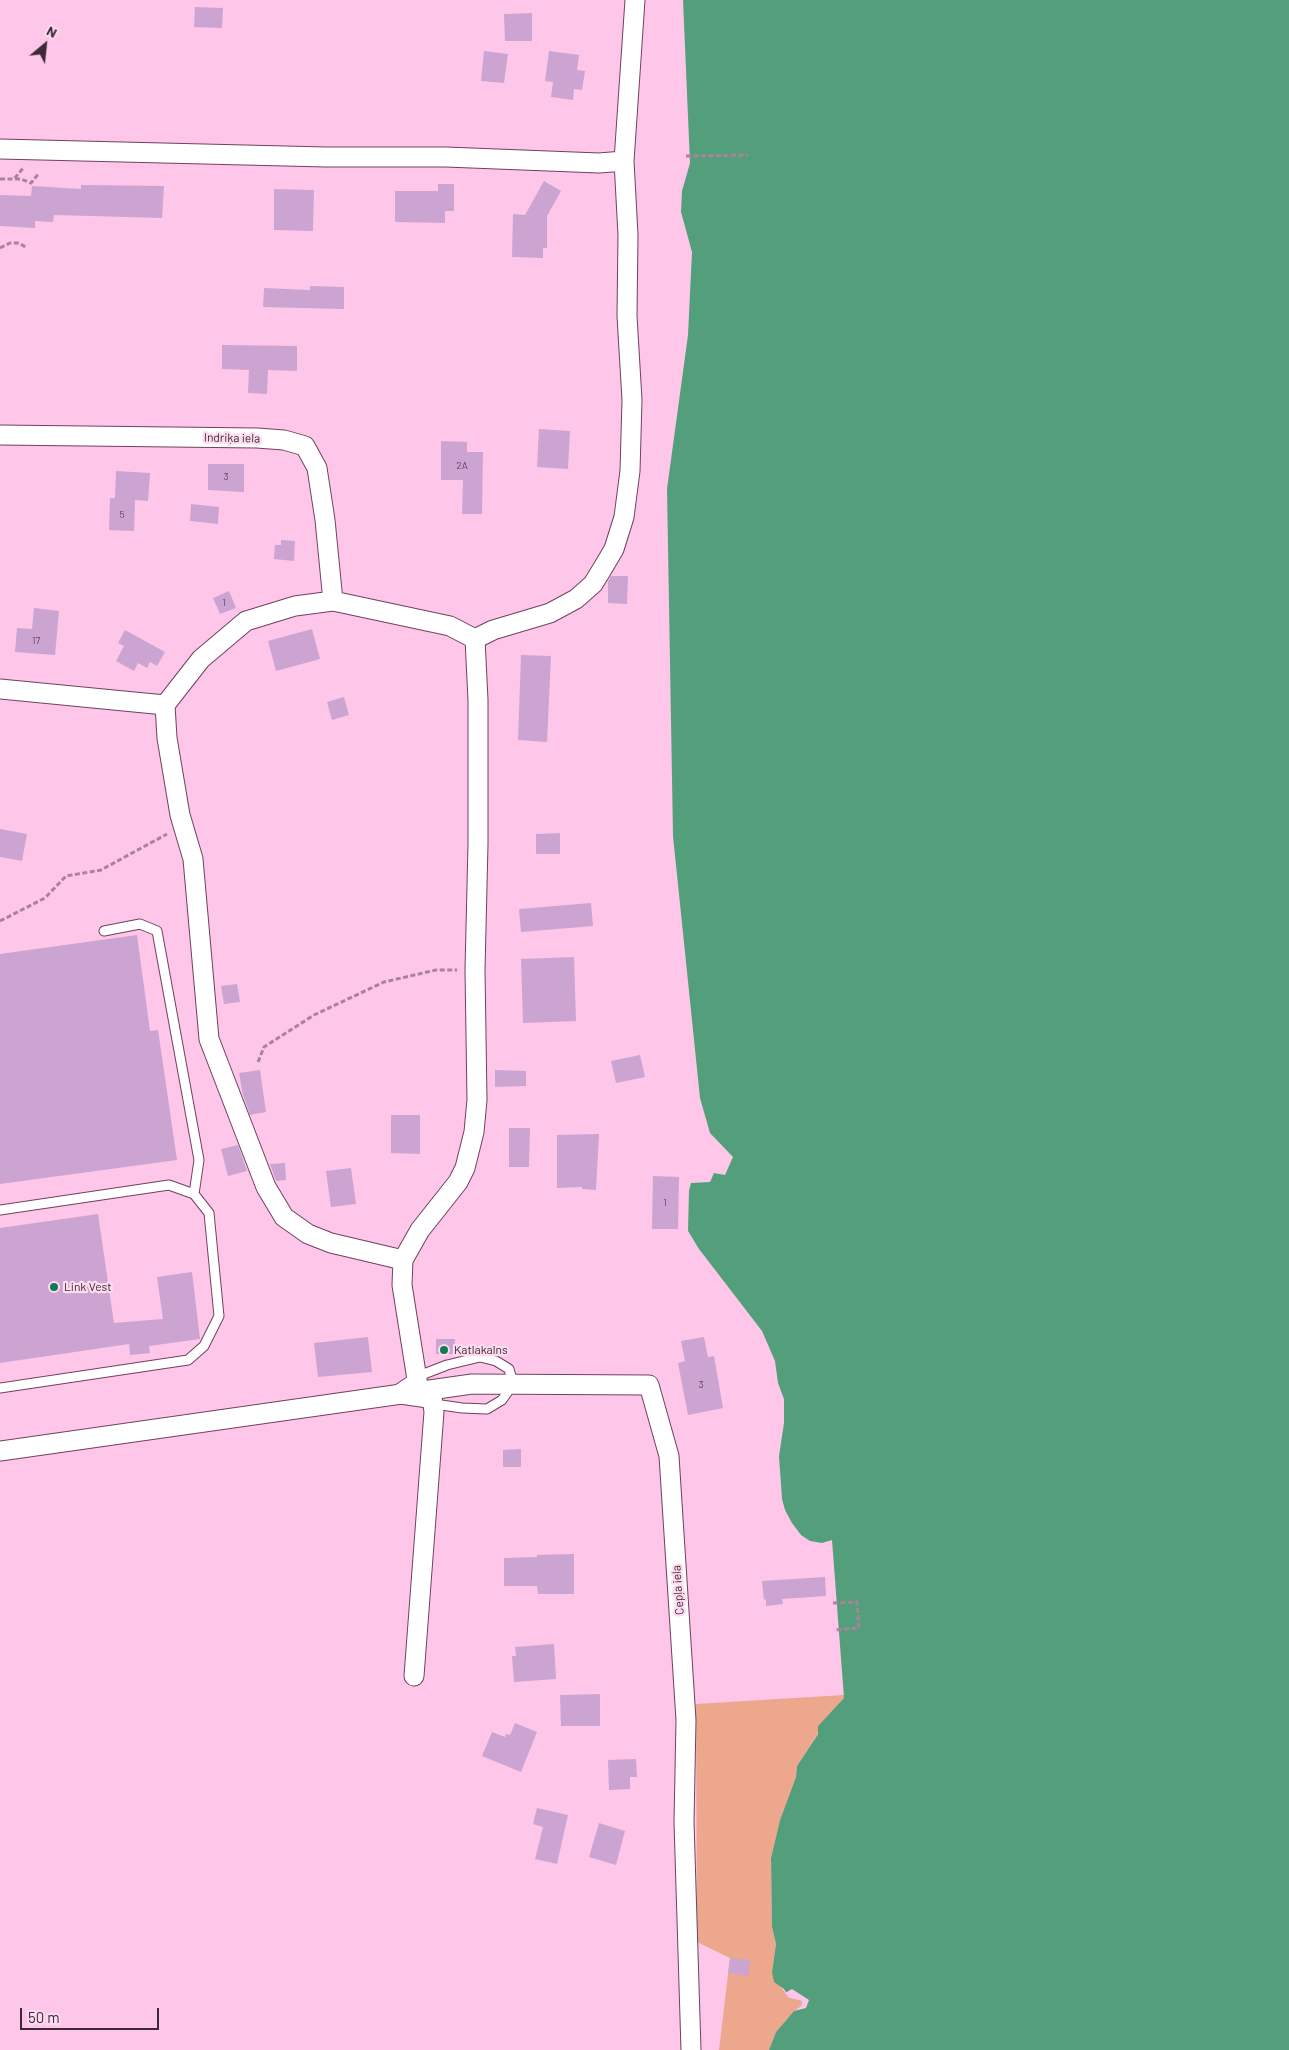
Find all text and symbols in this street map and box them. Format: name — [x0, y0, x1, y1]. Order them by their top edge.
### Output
north arrow — [20, 20, 70, 70]
text: N — [44, 22, 60, 41]
street label: Indriķa iela — [204, 430, 260, 446]
house number: 2A — [456, 460, 468, 472]
house number: 3 — [223, 471, 229, 483]
house number: 5 — [119, 509, 125, 521]
house number: 1 — [222, 597, 226, 609]
house number: 17 — [32, 635, 40, 647]
house number: 1 — [663, 1197, 667, 1209]
place label: Link Vest — [64, 1280, 112, 1294]
marker: Link Vest — [48, 1281, 60, 1293]
place label: Katlakalns — [454, 1343, 508, 1357]
marker: Katlakalns — [438, 1344, 450, 1356]
house number: 3 — [698, 1379, 704, 1391]
street label: Cepļa iela — [669, 1565, 687, 1615]
scale bar — [22, 1998, 161, 2030]
text: 50 m — [28, 2008, 60, 2026]

